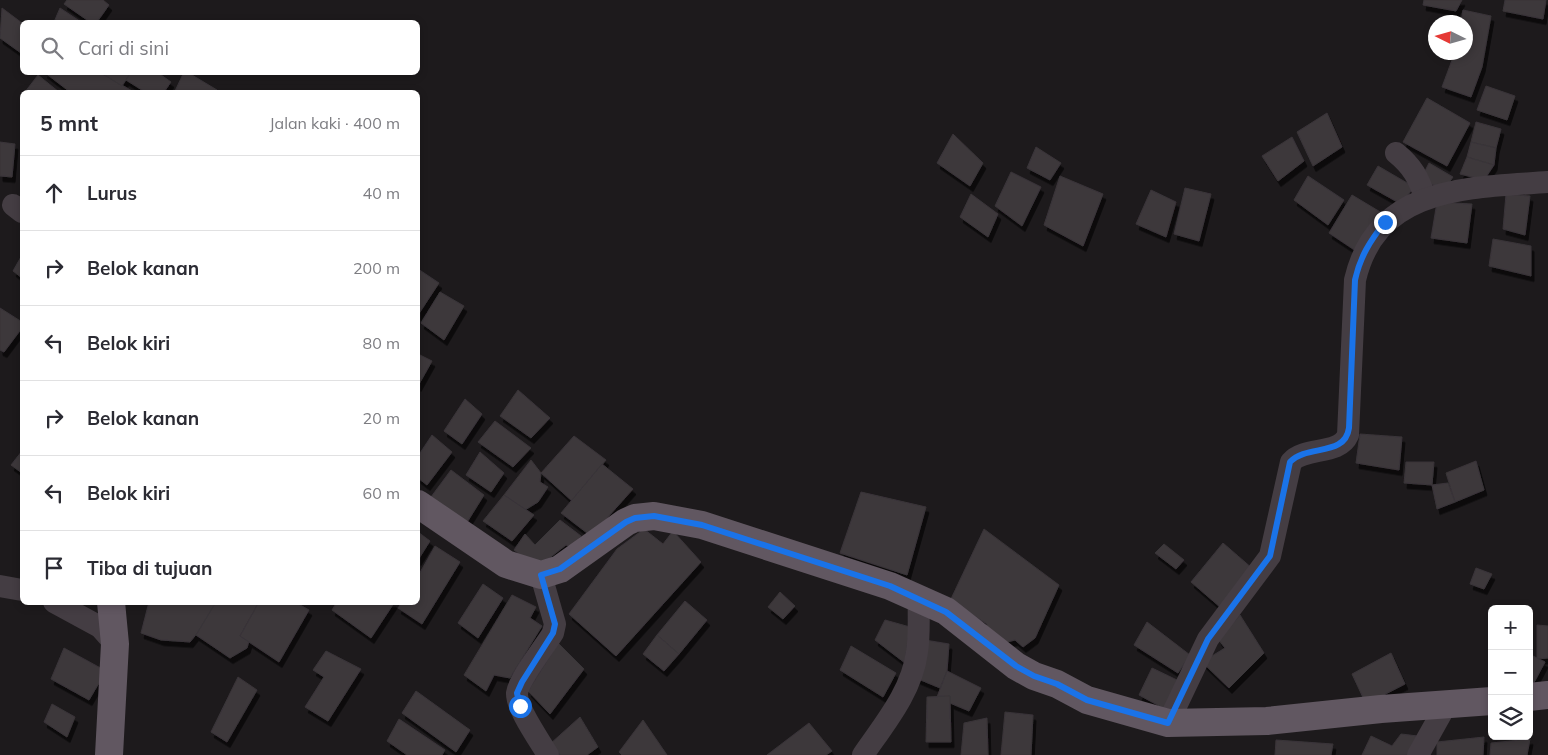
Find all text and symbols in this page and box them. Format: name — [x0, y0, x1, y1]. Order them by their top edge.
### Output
north arrow — [1428, 15, 1473, 60]
search box — [20, 20, 420, 75]
icon: search — [38, 34, 66, 62]
text: Cari di sini — [78, 36, 169, 60]
text: 5 mnt — [40, 110, 98, 136]
text: Jalan kaki · 400 m — [269, 113, 400, 133]
icon: ahead — [40, 179, 68, 207]
text: Lurus — [87, 181, 137, 205]
text: 40 m — [363, 183, 400, 203]
route end — [1374, 211, 1397, 234]
icon: right — [40, 254, 68, 282]
text: Belok kanan — [87, 256, 199, 280]
text: 200 m — [353, 258, 400, 278]
icon: left — [40, 329, 68, 357]
text: Belok kiri — [87, 331, 170, 355]
text: 80 m — [363, 333, 400, 353]
icon: right — [40, 404, 68, 432]
text: Belok kanan — [87, 406, 199, 430]
text: 20 m — [363, 408, 400, 428]
icon: left — [40, 479, 68, 507]
text: Belok kiri — [87, 481, 170, 505]
text: 60 m — [363, 483, 400, 503]
icon: arrive — [40, 554, 68, 582]
text: Tiba di tujuan — [87, 556, 212, 580]
map controls — [1488, 605, 1533, 740]
button: + — [1488, 605, 1533, 650]
button: − — [1488, 650, 1533, 695]
route start — [509, 695, 532, 718]
button: layers — [1488, 695, 1533, 740]

